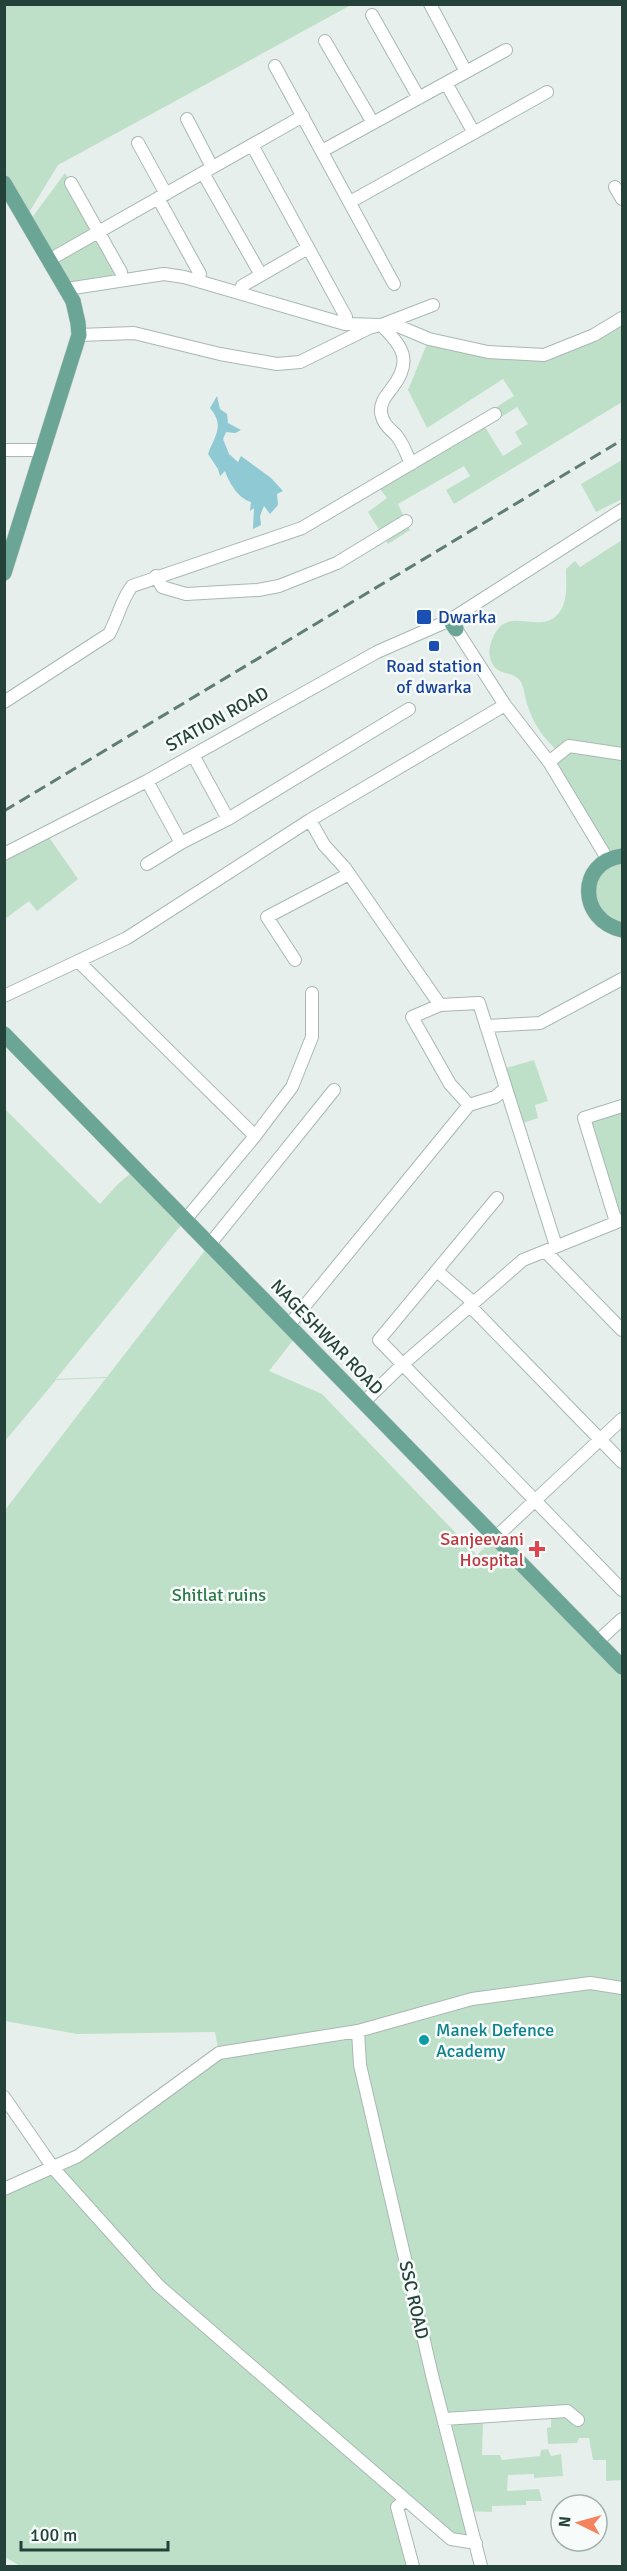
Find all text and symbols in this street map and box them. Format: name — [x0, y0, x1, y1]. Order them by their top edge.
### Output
place label: Dwarka — [438, 606, 496, 628]
marker: Dwarka — [415, 608, 433, 626]
marker: Road station of dwarka — [427, 639, 441, 653]
place label: Road station of dwarka — [386, 655, 482, 698]
street label: STATION ROAD — [162, 682, 272, 756]
street label: NAGESHWAR ROAD — [266, 1275, 388, 1399]
place label: Sanjeevani Hospital — [440, 1528, 524, 1571]
marker: Sanjeevani Hospital — [528, 1540, 546, 1558]
park label: Shitlat ruins — [172, 1584, 266, 1606]
place label: Manek Defence Academy — [436, 2019, 554, 2062]
marker: Manek Defence Academy — [417, 2033, 431, 2047]
street label: SSC ROAD — [394, 2259, 434, 2341]
north arrow — [549, 2493, 609, 2553]
scale bar — [21, 2514, 168, 2552]
text: N — [555, 2515, 576, 2528]
text: 100 m — [30, 2524, 77, 2546]

